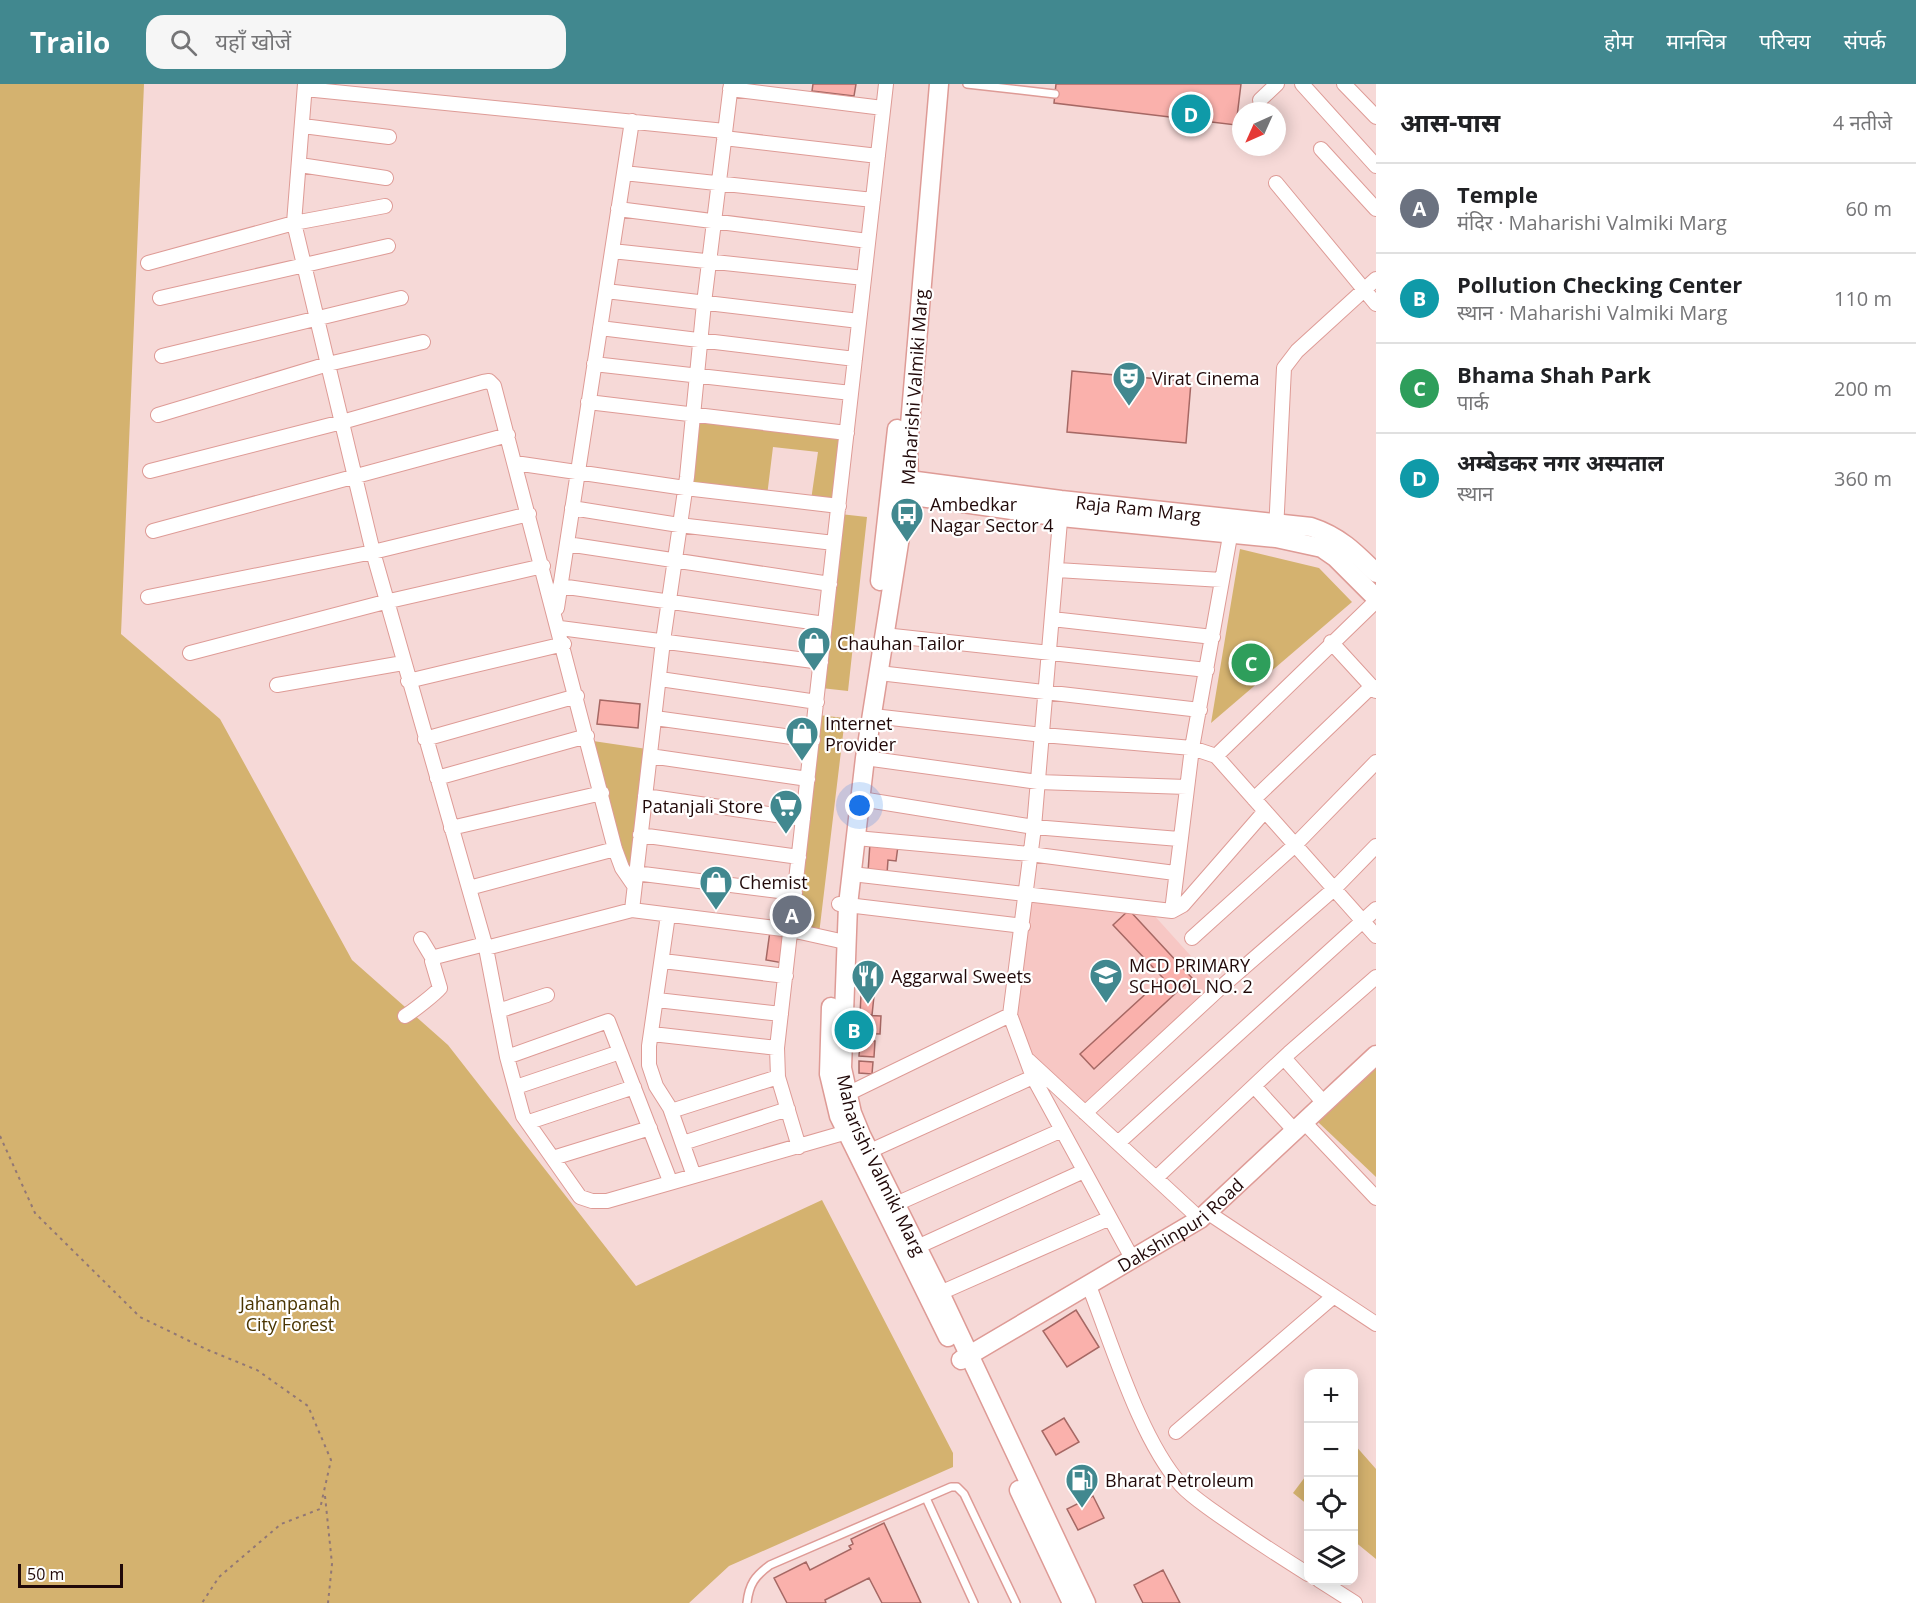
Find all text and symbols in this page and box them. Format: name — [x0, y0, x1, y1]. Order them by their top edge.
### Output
search box — [146, 15, 566, 69]
text: Trailo — [30, 23, 110, 61]
icon: search — [167, 26, 200, 59]
text: यहाँ खोजें — [215, 26, 291, 56]
text: होम — [1604, 27, 1633, 55]
text: मानचित्र — [1666, 27, 1726, 55]
text: परिचय — [1759, 27, 1811, 55]
text: संपर्क — [1844, 27, 1886, 55]
pin: D — [1172, 92, 1210, 136]
north arrow — [1232, 102, 1286, 156]
text: आस-पास — [1400, 104, 1500, 140]
text: 4 नतीजे — [1833, 109, 1892, 136]
text: Temple — [1457, 179, 1538, 209]
text: A — [1413, 195, 1426, 222]
text: 60 m — [1845, 195, 1892, 222]
text: मंदिर · Maharishi Valmiki Marg — [1457, 209, 1727, 236]
text: Pollution Checking Center — [1457, 269, 1742, 299]
text: B — [1413, 285, 1426, 312]
text: 110 m — [1834, 285, 1892, 312]
street label: Maharishi Valmiki Marg — [895, 288, 933, 486]
text: स्थान · Maharishi Valmiki Marg — [1457, 299, 1727, 326]
text: Bhama Shah Park — [1457, 359, 1651, 389]
theatre icon: Virat Cinema — [1111, 360, 1147, 407]
place label: Virat Cinema — [1152, 366, 1259, 390]
text: C — [1413, 375, 1426, 402]
text: 200 m — [1834, 375, 1892, 402]
text: पार्क — [1457, 389, 1489, 416]
text: अम्बेडकर नगर अस्पताल — [1457, 447, 1664, 477]
text: D — [1412, 465, 1427, 492]
text: 360 m — [1834, 465, 1892, 492]
text: स्थान — [1457, 480, 1493, 507]
street label: Raja Ram Marg — [1074, 490, 1202, 527]
place label: Ambedkar Nagar Sector 4 — [930, 492, 1054, 537]
bus stop icon: Ambedkar Nagar Sector 4 — [889, 496, 925, 543]
shop icon: Chauhan Tailor — [796, 625, 832, 672]
place label: Chauhan Tailor — [837, 631, 965, 655]
pin: C — [1232, 640, 1270, 686]
place label: Internet Provider — [825, 711, 897, 756]
shop icon: Internet Provider — [784, 715, 820, 762]
supermarket icon: Patanjali Store — [768, 788, 804, 835]
your location — [845, 791, 874, 820]
place label: Patanjali Store — [642, 794, 763, 818]
shop icon: Chemist — [698, 864, 734, 911]
place label: Chemist — [739, 870, 808, 894]
pin: A — [772, 892, 812, 938]
place label: MCD PRIMARY SCHOOL NO. 2 — [1129, 953, 1253, 998]
school or university icon: MCD PRIMARY SCHOOL NO. 2 — [1088, 957, 1124, 1004]
restaurant icon: Aggarwal Sweets — [850, 958, 886, 1005]
place label: Aggarwal Sweets — [891, 964, 1031, 988]
pin: B — [834, 1008, 874, 1052]
street label: Maharishi Valmiki Marg — [832, 1072, 932, 1260]
street label: Dakshinpuri Road — [1113, 1173, 1249, 1277]
park label: Jahanpanah City Forest — [238, 1291, 340, 1336]
map controls — [1304, 1369, 1358, 1585]
button: + — [1304, 1369, 1358, 1423]
button: − — [1304, 1423, 1358, 1477]
fuel station icon: Bharat Petroleum — [1064, 1462, 1100, 1509]
place label: Bharat Petroleum — [1105, 1468, 1254, 1492]
button: locate — [1304, 1477, 1358, 1531]
button: layers — [1304, 1531, 1358, 1585]
scale bar — [18, 1561, 123, 1588]
text: 50 m — [27, 1563, 64, 1585]

